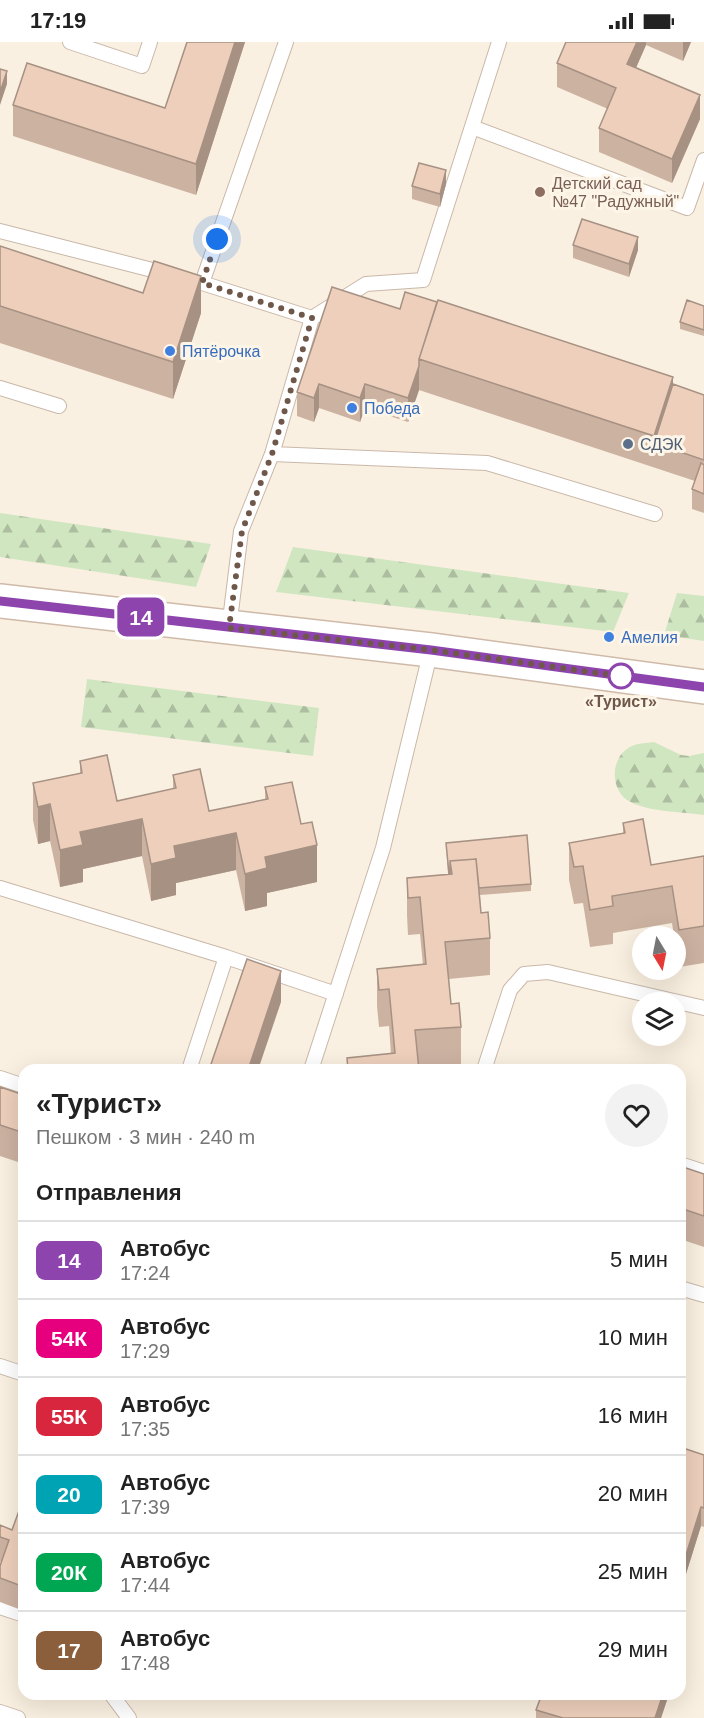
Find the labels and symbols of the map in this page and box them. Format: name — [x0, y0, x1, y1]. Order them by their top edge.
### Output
place label: Детский сад №47 "Радужный" — [552, 175, 679, 210]
marker: Детский сад №47 "Радужный" — [533, 185, 547, 199]
your location — [202, 224, 232, 254]
place label: Пятёрочка — [182, 343, 261, 360]
marker: Пятёрочка — [163, 344, 177, 358]
place label: Победа — [364, 400, 420, 417]
marker: Победа — [345, 401, 359, 415]
place label: СДЭК — [640, 436, 684, 453]
marker: СДЭК — [621, 437, 635, 451]
line badge: 14 — [114, 598, 168, 636]
place label: Амелия — [621, 629, 678, 646]
marker: Амелия — [602, 630, 616, 644]
marker: «Турист» — [608, 663, 634, 689]
place label: «Турист» — [585, 693, 657, 710]
north arrow — [632, 926, 686, 980]

